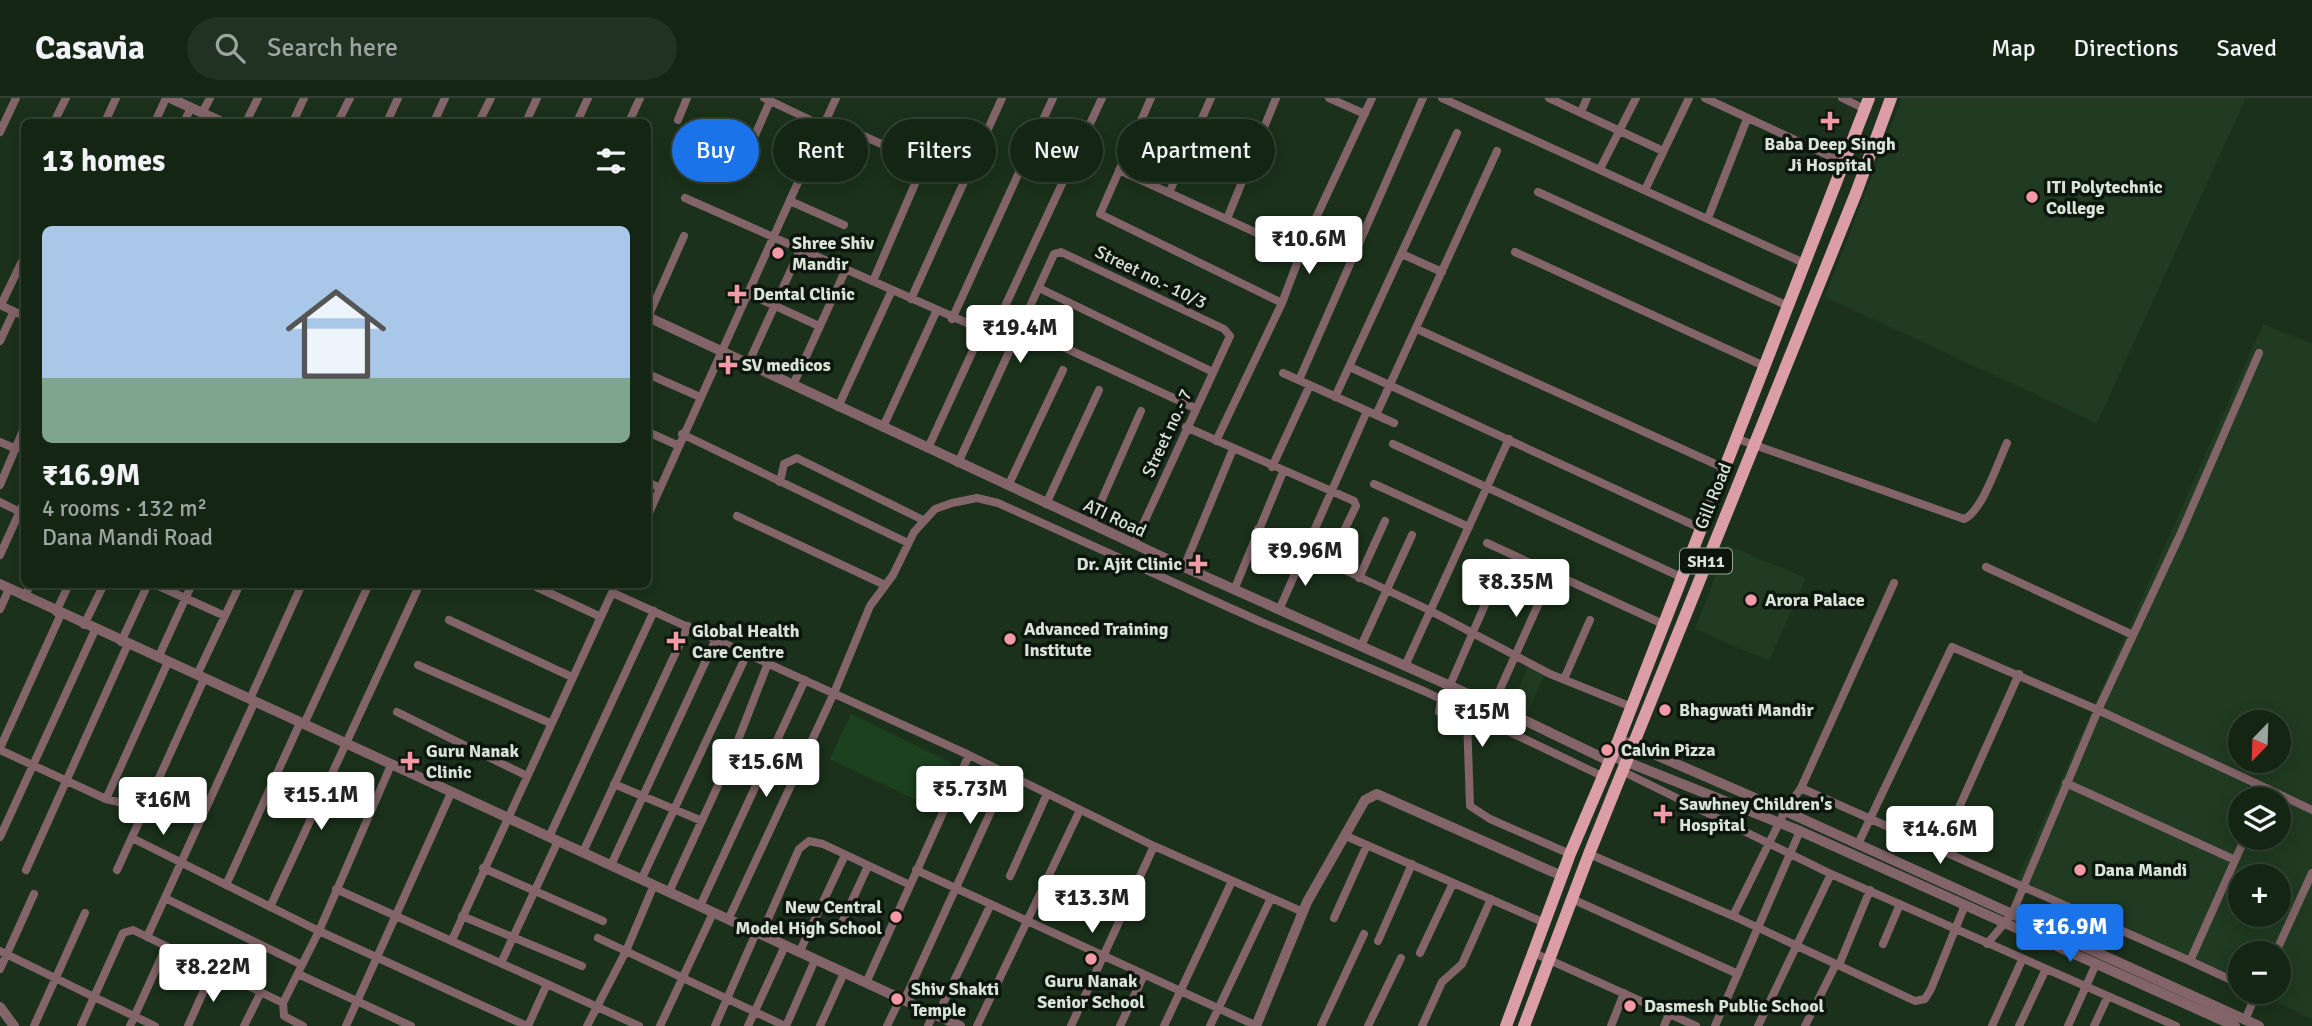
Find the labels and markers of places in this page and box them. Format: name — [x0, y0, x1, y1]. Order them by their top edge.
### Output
marker: Baba Deep Singh Ji Hospital — [1820, 111, 1840, 131]
place label: Baba Deep Singh Ji Hospital — [1764, 133, 1896, 176]
place label: ITI Polytechnic College — [2046, 176, 2163, 219]
marker: ITI Polytechnic College — [2024, 189, 2040, 205]
pin: ₹10.6M — [1252, 216, 1366, 276]
place label: Shree Shiv Mandir — [792, 232, 875, 275]
marker: Shree Shiv Mandir — [770, 245, 786, 261]
place label: Dental Clinic — [753, 283, 855, 305]
marker: Dental Clinic — [727, 284, 747, 304]
pin: ₹19.4M — [963, 306, 1077, 365]
place label: SV medicos — [742, 354, 831, 376]
marker: SV medicos — [720, 357, 736, 373]
pin: ₹9.96M — [1248, 528, 1362, 588]
place label: Dr. Ajit Clinic — [1077, 553, 1182, 575]
marker: Dr. Ajit Clinic — [1188, 554, 1208, 574]
pin: ₹8.35M — [1459, 560, 1573, 619]
place label: Arora Palace — [1765, 589, 1865, 611]
marker: Arora Palace — [1743, 592, 1759, 608]
place label: Advanced Training Institute — [1024, 618, 1169, 661]
place label: Global Health Care Centre — [692, 620, 800, 663]
marker: Global Health Care Centre — [666, 631, 686, 651]
marker: Advanced Training Institute — [1002, 631, 1018, 647]
pin: ₹15M — [1441, 690, 1523, 749]
place label: Bhagwati Mandir — [1679, 699, 1814, 721]
marker: Bhagwati Mandir — [1657, 702, 1673, 718]
place label: Calvin Pizza — [1621, 739, 1715, 761]
place label: Guru Nanak Clinic — [426, 740, 519, 783]
pin: ₹15.6M — [709, 740, 823, 799]
marker: Calvin Pizza — [1599, 742, 1615, 758]
marker: Guru Nanak Clinic — [400, 751, 420, 771]
pin: ₹5.73M — [913, 766, 1027, 826]
pin: ₹15.1M — [264, 772, 378, 832]
pin: ₹16M — [122, 778, 204, 837]
place label: Sawhney Children's Hospital — [1679, 793, 1832, 836]
marker: Sawhney Children's Hospital — [1653, 804, 1673, 824]
pin: ₹14.6M — [1883, 806, 1997, 866]
place label: Dana Mandi — [2094, 859, 2187, 881]
marker: Dana Mandi — [2072, 862, 2088, 878]
pin: ₹13.3M — [1035, 876, 1149, 935]
place label: New Central Model High School — [736, 896, 882, 939]
pin: ₹16.9M — [2013, 904, 2127, 964]
marker: New Central Model High School — [888, 909, 904, 925]
pin: ₹8.22M — [156, 944, 270, 1004]
marker: Guru Nanak Senior School — [1083, 951, 1099, 967]
place label: Guru Nanak Senior School — [1037, 970, 1145, 1013]
place label: Shiv Shakti Temple — [911, 978, 999, 1021]
marker: Shiv Shakti Temple — [889, 991, 905, 1007]
place label: Dasmesh Public School — [1644, 995, 1825, 1017]
marker: Dasmesh Public School — [1622, 998, 1638, 1014]

